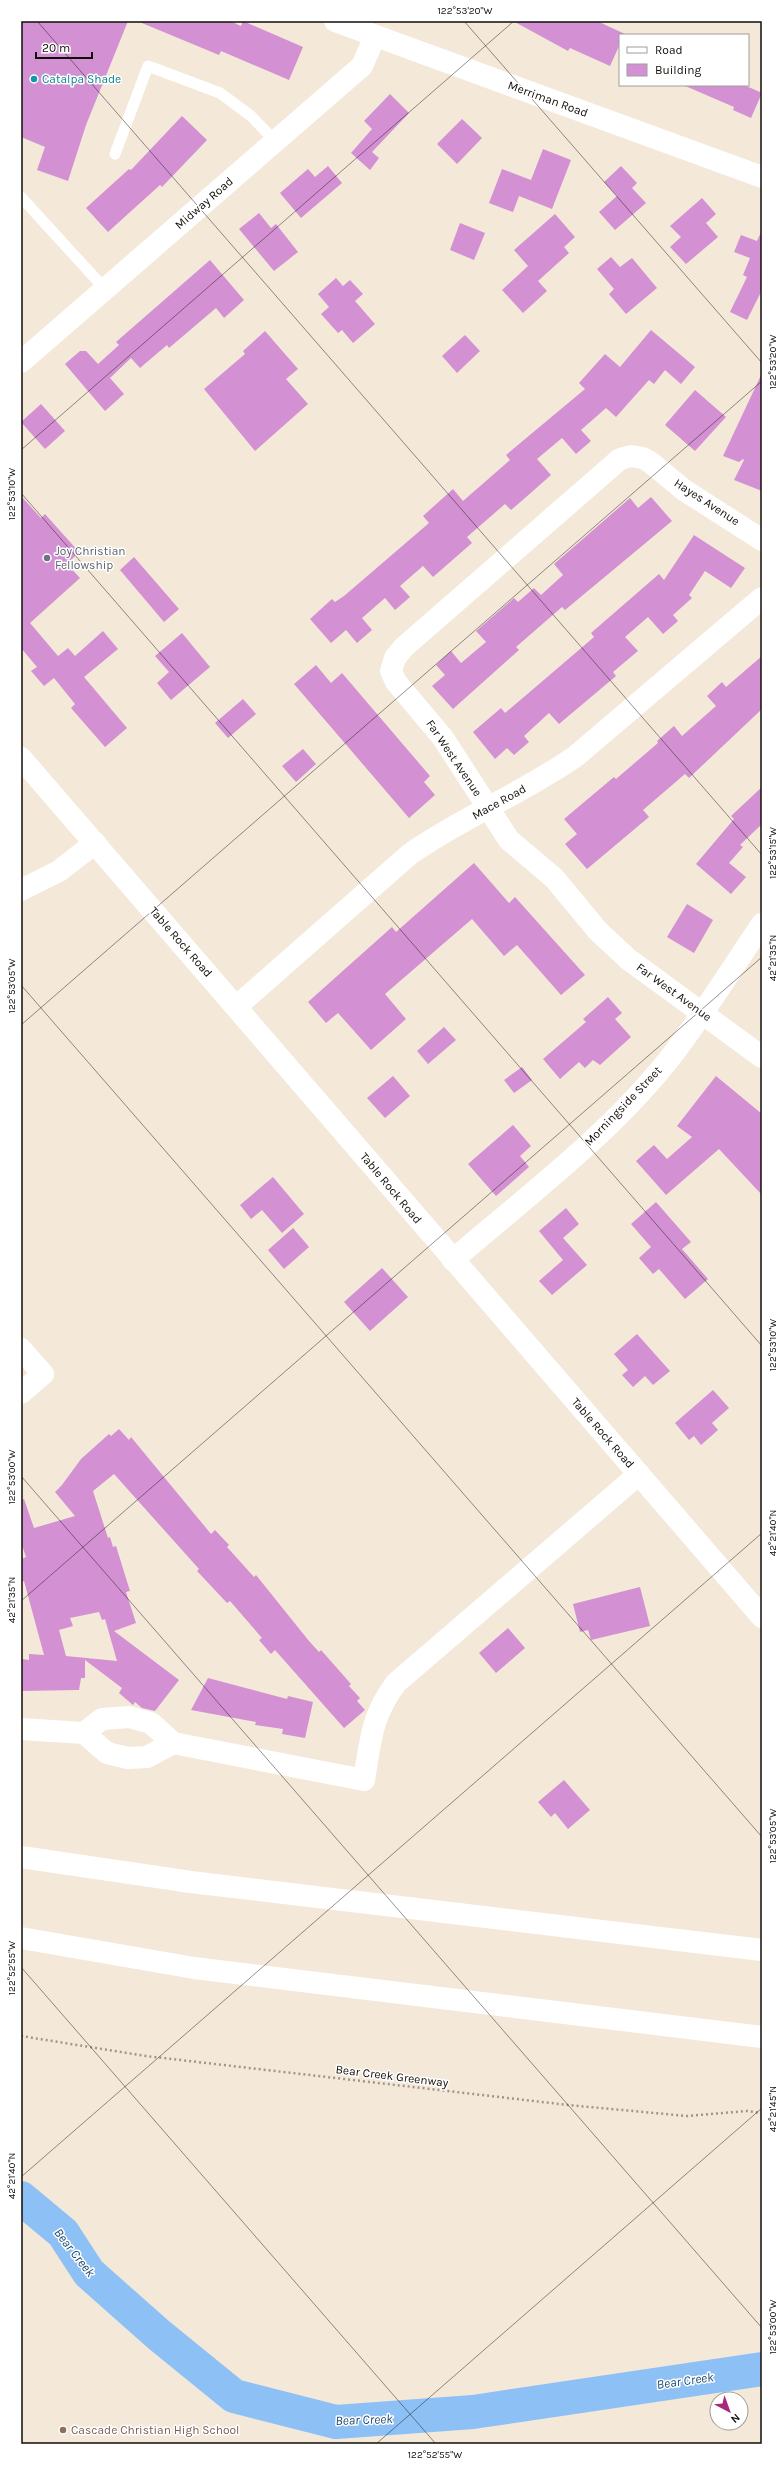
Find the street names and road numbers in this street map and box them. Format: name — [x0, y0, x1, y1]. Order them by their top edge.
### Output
street label: Merriman Road — [506, 78, 590, 120]
street label: Midway Road — [172, 174, 236, 232]
street label: Hayes Avenue — [672, 476, 742, 528]
street label: Far West Avenue — [423, 717, 485, 799]
street label: Mace Road — [470, 781, 528, 823]
street label: Table Rock Road — [147, 904, 215, 980]
street label: Far West Avenue — [634, 960, 714, 1024]
street label: Morningside Street — [582, 1063, 665, 1149]
street label: Table Rock Road — [357, 1150, 425, 1226]
street label: Table Rock Road — [569, 1395, 637, 1471]
street label: Bear Creek Greenway — [335, 2062, 450, 2090]

